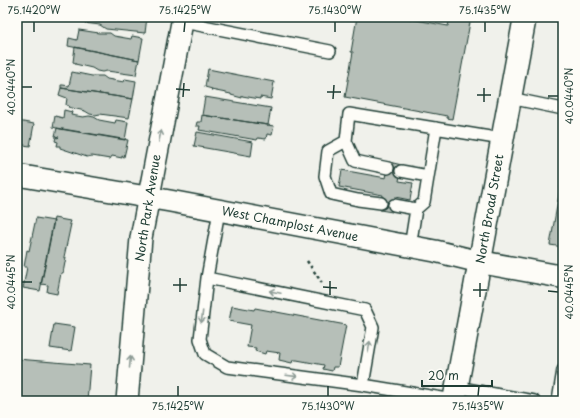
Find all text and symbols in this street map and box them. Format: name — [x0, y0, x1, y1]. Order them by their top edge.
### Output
text: 75.1420°W — [7, 2, 61, 17]
text: 75.1425°W — [159, 2, 212, 17]
text: 75.1430°W — [309, 2, 362, 17]
text: 75.1435°W — [459, 2, 512, 17]
text: 40.0440°N — [3, 59, 18, 115]
text: 40.0440°N — [561, 68, 576, 124]
one-way arrow — [156, 130, 164, 143]
street label: North Park Avenue — [130, 153, 164, 263]
street label: North Broad Street — [471, 153, 508, 265]
street label: West Champlost Avenue — [220, 201, 361, 245]
text: 40.0445°N — [3, 254, 18, 310]
text: 40.0445°N — [561, 264, 576, 320]
one-way arrow — [269, 287, 282, 295]
one-way arrow — [198, 310, 206, 323]
one-way arrow — [366, 340, 374, 353]
one-way arrow — [127, 356, 134, 369]
scale bar — [422, 362, 492, 388]
text: 20 m — [428, 366, 459, 384]
one-way arrow — [285, 372, 298, 380]
text: 75.1425°W — [152, 398, 205, 413]
text: 75.1430°W — [302, 398, 355, 413]
text: 75.1435°W — [452, 398, 505, 413]

